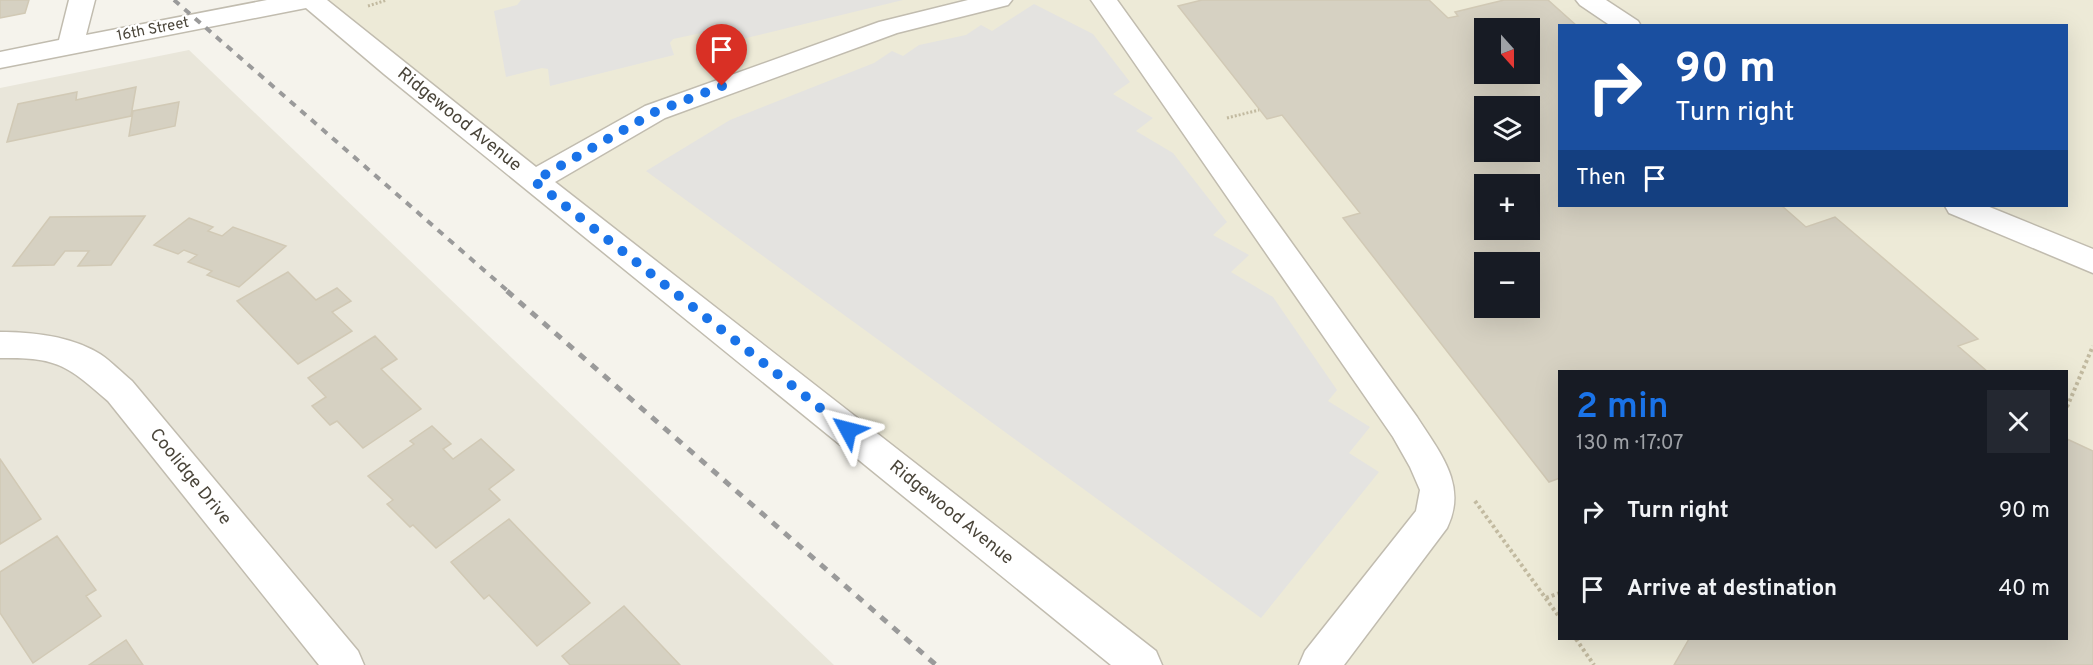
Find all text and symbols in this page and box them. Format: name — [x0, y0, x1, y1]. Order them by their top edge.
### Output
street label: 16th Street — [115, 14, 191, 46]
north arrow — [1474, 18, 1540, 84]
map controls — [1474, 18, 1540, 318]
pin — [696, 24, 747, 86]
icon: arrive — [705, 33, 738, 66]
text: 90 m — [1675, 44, 1776, 97]
icon: right — [1576, 48, 1654, 126]
street label: Ridgewood Avenue — [392, 63, 526, 177]
button: layers — [1474, 96, 1540, 162]
text: Turn right — [1675, 96, 1794, 130]
icon: arrive — [1638, 162, 1671, 195]
text: Then — [1576, 165, 1626, 192]
button: + — [1474, 174, 1540, 240]
button: − — [1474, 252, 1540, 318]
text: 2 min — [1576, 385, 1669, 431]
button: close — [1987, 390, 2050, 453]
position arrow — [816, 398, 880, 462]
street label: Coolidge Drive — [144, 424, 236, 530]
text: 130 m · 17:07 — [1576, 431, 1683, 457]
street label: Ridgewood Avenue — [884, 456, 1018, 570]
icon: right — [1576, 495, 1609, 528]
text: Turn right — [1627, 498, 1729, 525]
text: 90 m — [1999, 498, 2050, 525]
icon: arrive — [1576, 573, 1609, 606]
text: Arrive at destination — [1627, 576, 1837, 603]
text: 40 m — [1998, 576, 2050, 603]

